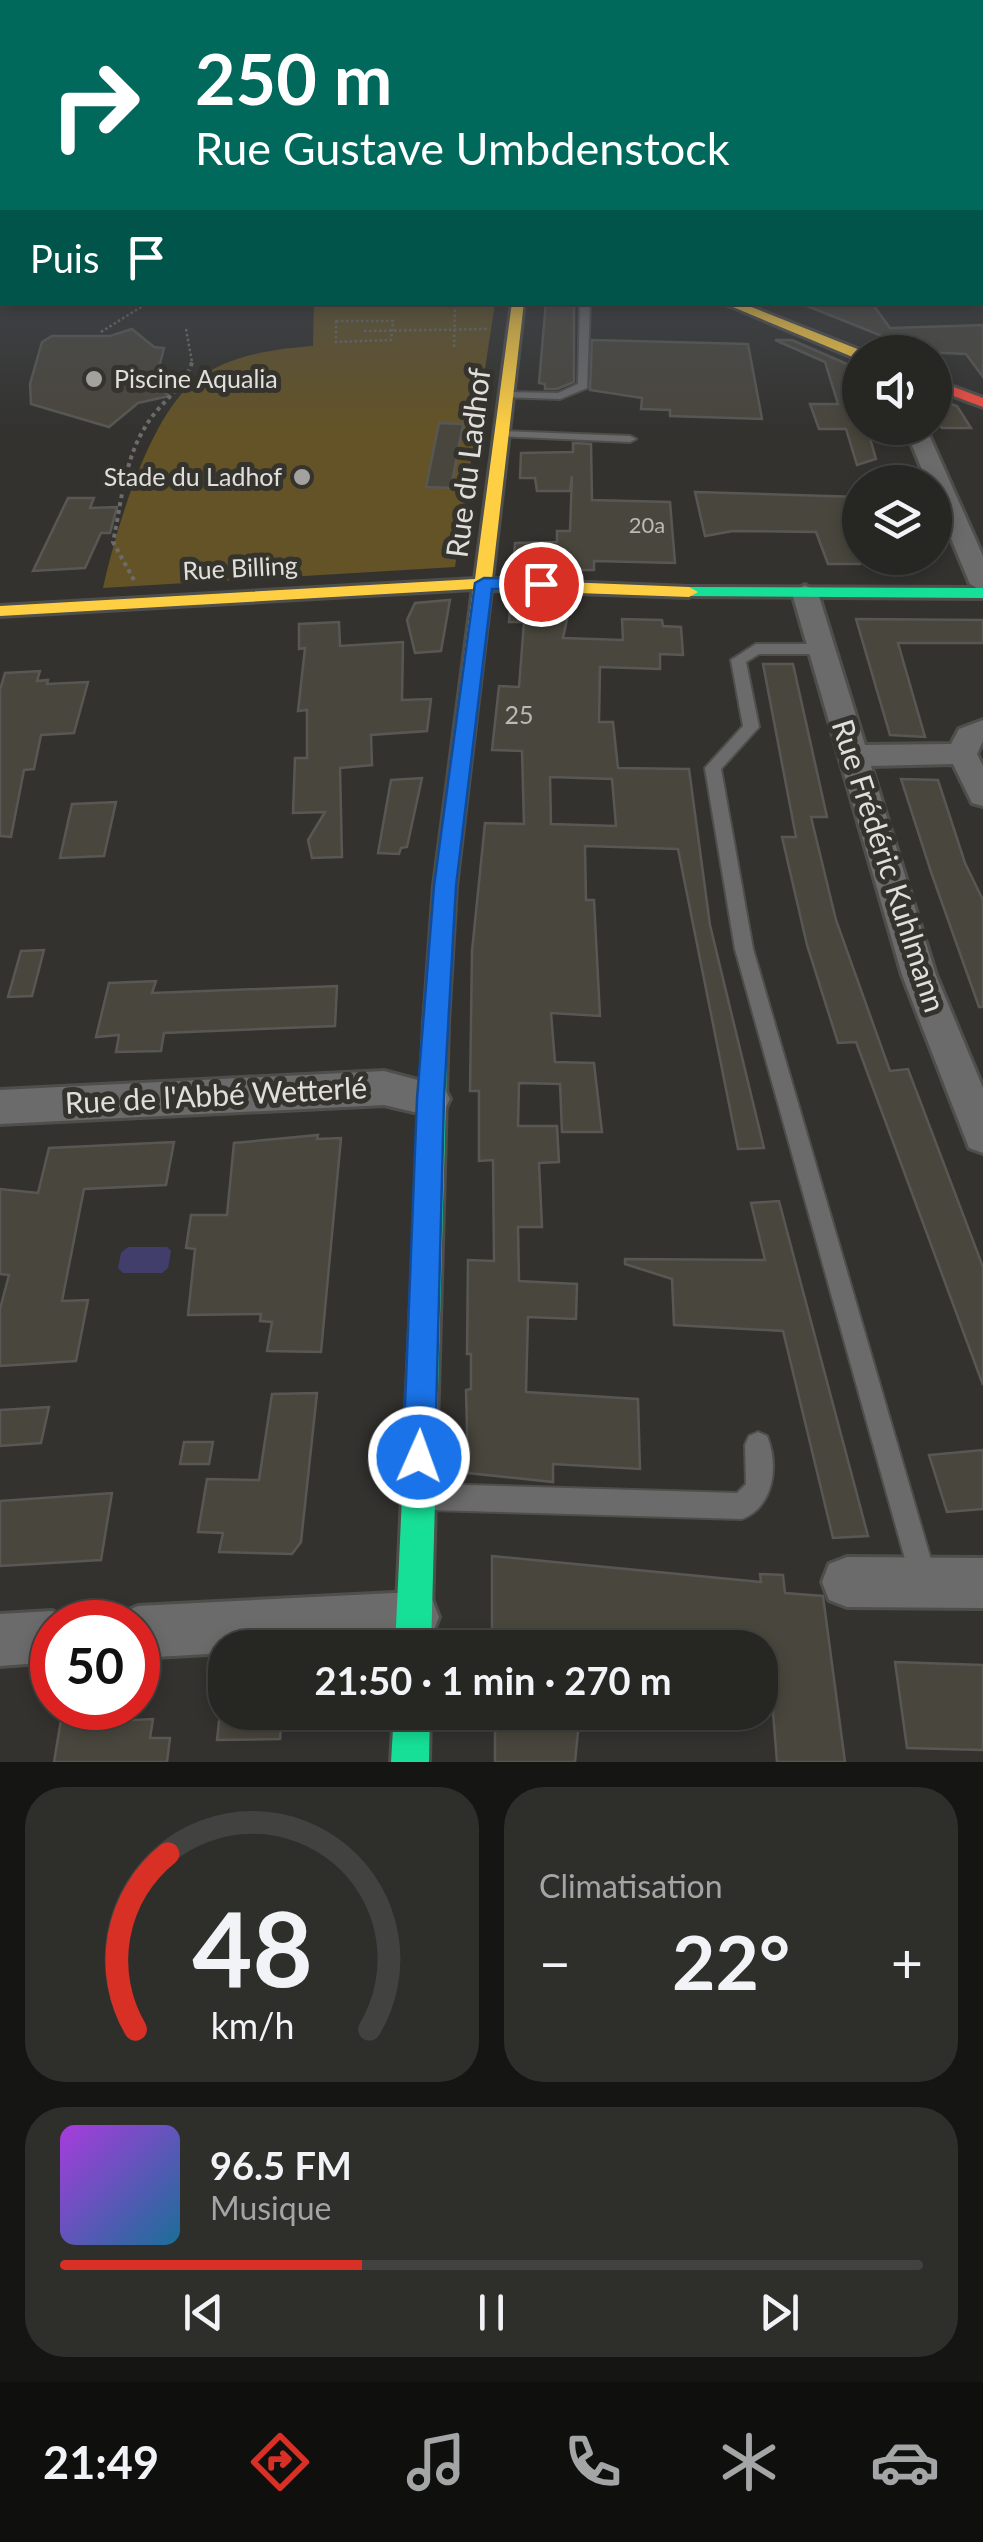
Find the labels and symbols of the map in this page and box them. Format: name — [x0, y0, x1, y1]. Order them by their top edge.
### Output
place label: Piscine Aqualia — [114, 363, 278, 393]
street label: Rue du Ladhof — [438, 365, 497, 560]
marker: Piscine Aqualia — [83, 368, 105, 390]
place label: Stade du Ladhof — [104, 461, 282, 491]
marker: Stade du Ladhof — [291, 466, 313, 488]
house number: 20a — [629, 511, 665, 538]
pin — [499, 542, 584, 627]
street label: Rue Billing — [182, 549, 298, 585]
house number: 25 — [504, 699, 534, 729]
street label: Rue Frédéric Kuhlmann — [826, 714, 954, 1016]
street label: Rue de l'Abbé Wetterlé — [64, 1068, 368, 1120]
position arrow — [367, 1405, 471, 1509]
speed limit sign: 50 — [30, 1600, 160, 1730]

